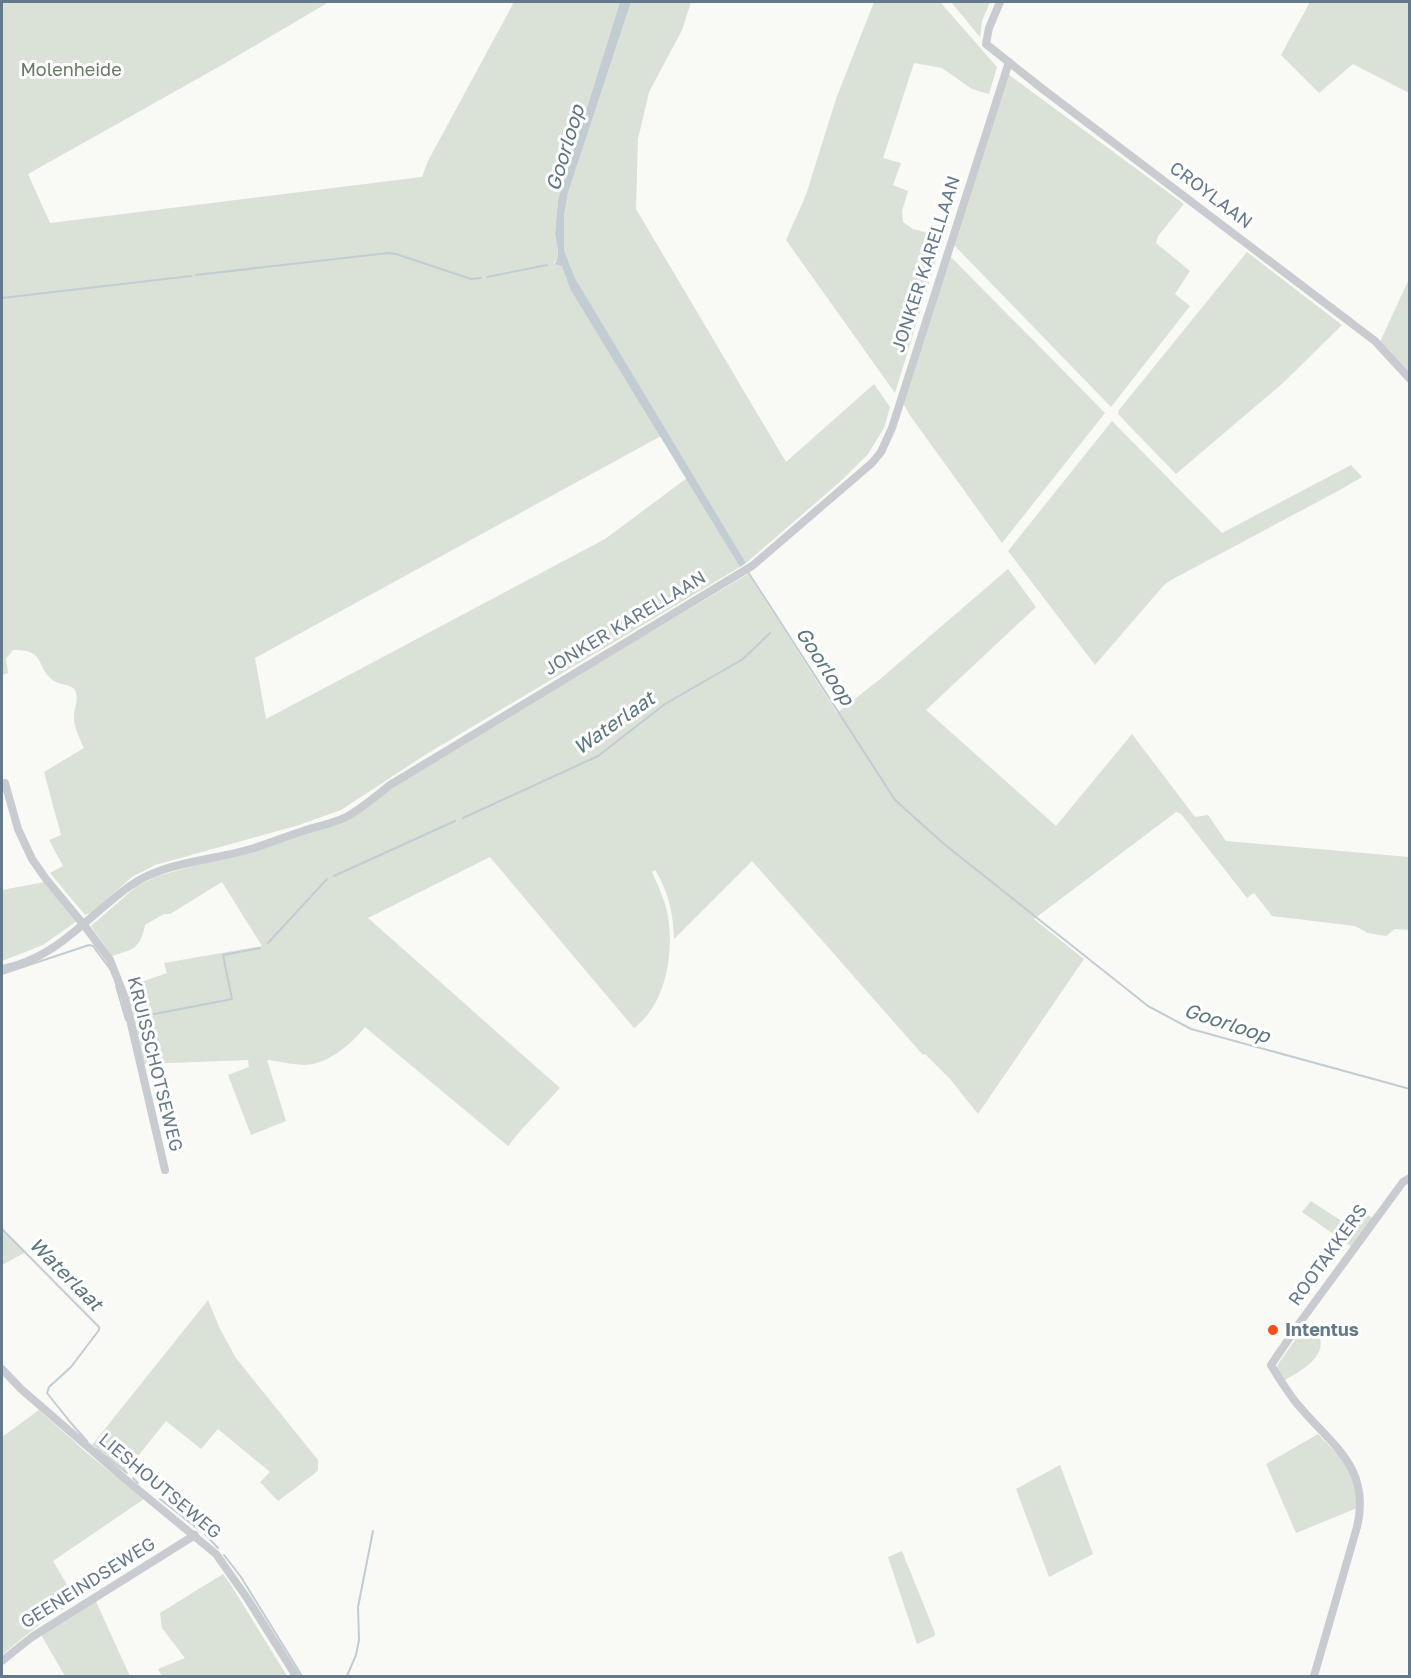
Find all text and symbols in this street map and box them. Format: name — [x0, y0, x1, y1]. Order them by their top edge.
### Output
park label: Molenheide — [20, 58, 122, 80]
water label: Goorloop — [540, 100, 589, 193]
street label: CROYLAAN — [1166, 156, 1257, 232]
street label: JONKER KARELLAAN — [886, 173, 964, 355]
street label: JONKER KARELLAAN — [540, 565, 709, 679]
water label: Goorloop — [792, 622, 861, 710]
water label: Waterlaat — [568, 684, 660, 759]
street label: KRUISSCHOTSEWEG — [124, 974, 188, 1154]
water label: Goorloop — [1182, 997, 1275, 1048]
street label: ROOTAKKERS — [1283, 1199, 1371, 1309]
water label: Waterlaat — [25, 1232, 110, 1316]
place label: Intentus — [1285, 1318, 1359, 1340]
marker: Intentus — [1266, 1323, 1280, 1337]
street label: LIESHOUTSEWEG — [95, 1428, 226, 1543]
street label: GEENEINDSEWEG — [16, 1532, 159, 1632]

